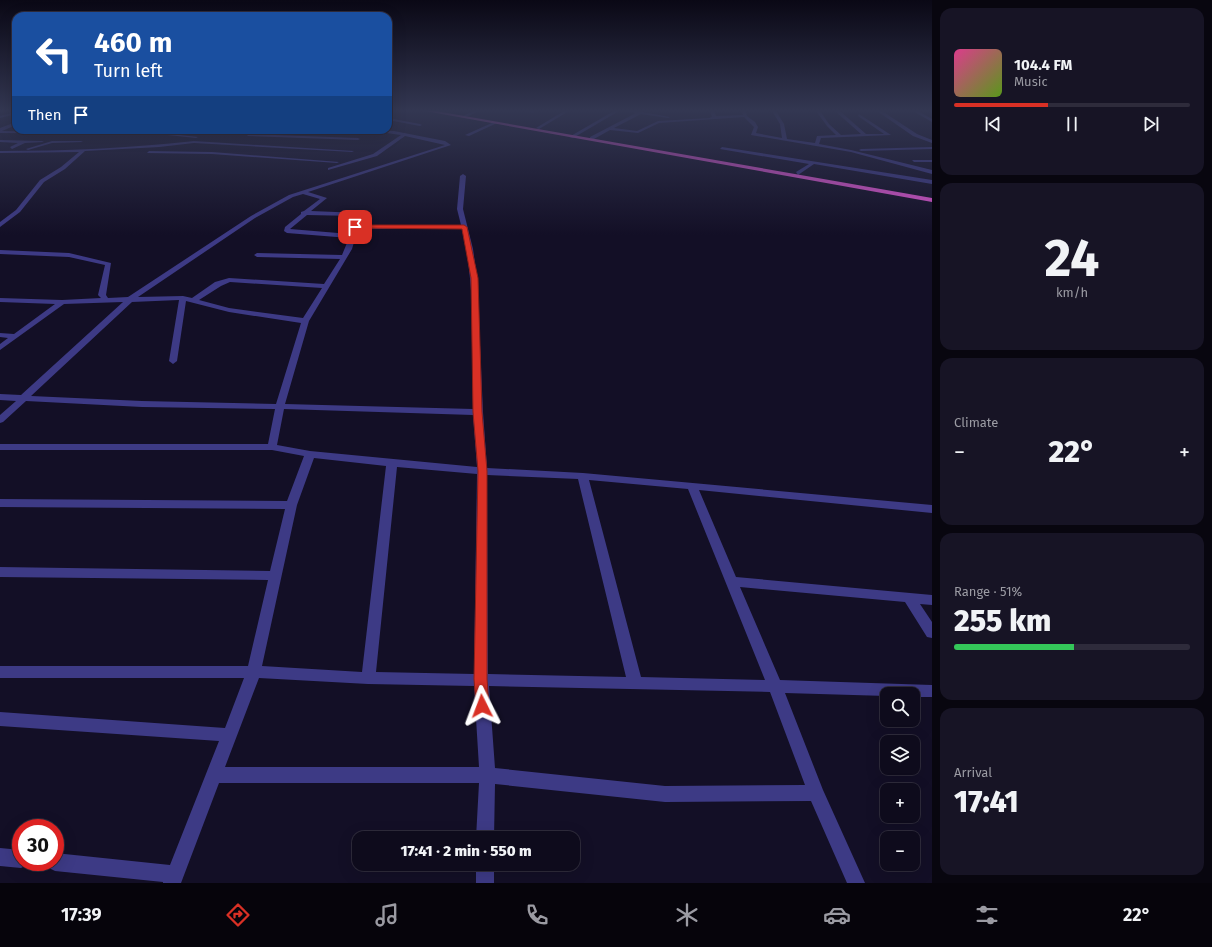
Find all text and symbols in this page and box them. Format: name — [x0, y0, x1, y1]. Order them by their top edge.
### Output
text: 460 m — [94, 26, 172, 59]
icon: left — [28, 28, 80, 80]
text: 104.4 FM — [1014, 56, 1072, 74]
text: Turn left — [94, 60, 163, 82]
text: Music — [1014, 74, 1048, 89]
icon: arrive — [70, 104, 92, 126]
text: Then — [28, 106, 62, 124]
icon: previous — [982, 113, 1004, 135]
icon: pause — [1061, 113, 1083, 135]
icon: next — [1140, 113, 1162, 135]
pin — [338, 210, 372, 244]
icon: arrive — [344, 216, 366, 238]
text: 24 — [1045, 227, 1099, 290]
text: km/h — [1056, 285, 1088, 300]
text: Climate — [954, 415, 998, 430]
text: 22° — [1049, 434, 1096, 470]
text: − — [954, 439, 965, 466]
text: + — [1179, 439, 1190, 466]
text: Range · 51% — [954, 584, 1022, 599]
text: 255 km — [954, 603, 1051, 639]
position arrow — [461, 685, 503, 727]
map controls — [880, 687, 920, 871]
button: search — [880, 687, 920, 727]
button: layers — [880, 735, 920, 775]
text: Arrival — [954, 765, 992, 780]
button: + — [880, 783, 920, 823]
text: 17:41 — [954, 784, 1019, 820]
speed limit sign: 30 — [12, 819, 64, 871]
button: − — [880, 831, 920, 871]
text: 17:41 · 2 min · 550 m — [400, 842, 532, 860]
icon: directions — [224, 901, 252, 929]
icon: music — [373, 901, 401, 929]
icon: phone — [523, 901, 551, 929]
icon: climate — [673, 901, 701, 929]
icon: car — [823, 901, 851, 929]
icon: filters — [973, 901, 1001, 929]
text: 17:39 — [61, 904, 102, 926]
text: 22° — [1123, 904, 1151, 926]

